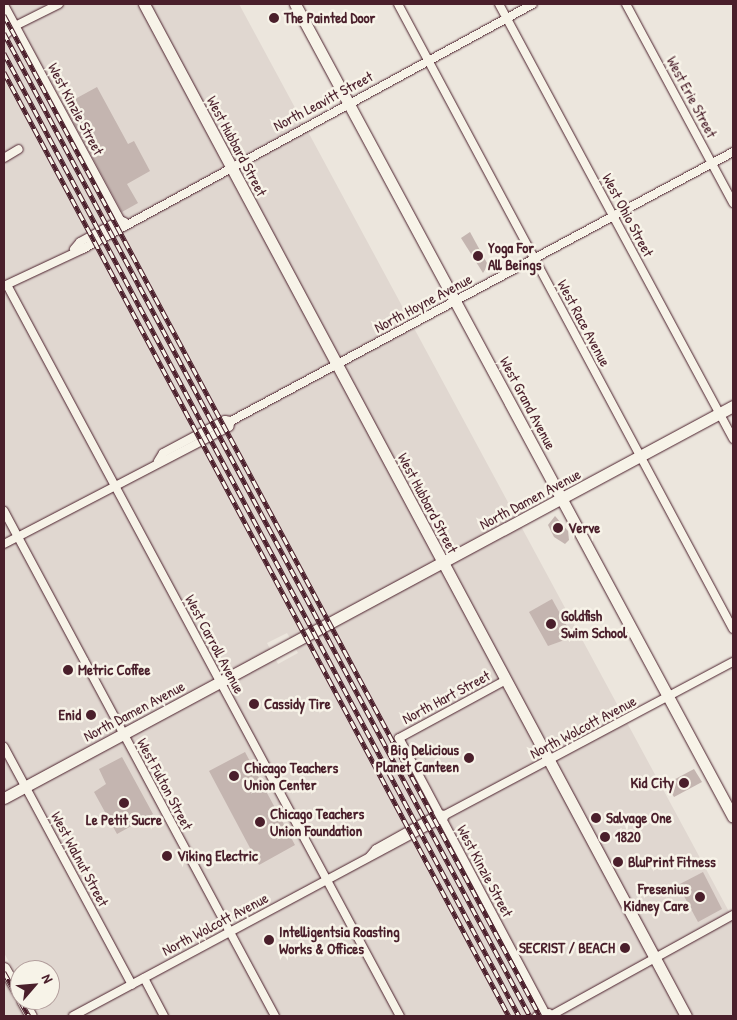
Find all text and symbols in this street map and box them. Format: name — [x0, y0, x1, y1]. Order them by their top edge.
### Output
place label: The Painted Door — [284, 9, 375, 27]
marker: The Painted Door — [268, 12, 280, 24]
street label: West Erie Street — [663, 53, 721, 141]
street label: West Kinzie Street — [44, 60, 108, 158]
street label: North Leavitt Street — [270, 67, 376, 135]
street label: West Hubbard Street — [203, 93, 271, 199]
street label: West Ohio Street — [598, 170, 658, 260]
place label: Yoga For All Beings — [488, 238, 541, 273]
marker: Yoga For All Beings — [472, 250, 484, 262]
street label: North Hoyne Avenue — [371, 270, 475, 336]
street label: West Race Avenue — [554, 277, 614, 369]
street label: West Grand Avenue — [496, 353, 560, 453]
street label: West Hubbard Street — [394, 450, 462, 556]
street label: North Damen Avenue — [476, 465, 584, 533]
place label: Verve — [568, 519, 600, 537]
marker: Verve — [552, 522, 564, 534]
street label: West Carroll Avenue — [181, 592, 249, 696]
place label: Goldfish Swim School — [561, 606, 627, 641]
marker: Goldfish Swim School — [545, 618, 557, 630]
place label: Metric Coffee — [78, 661, 151, 679]
marker: Metric Coffee — [62, 664, 74, 676]
street label: North Hart Street — [399, 666, 493, 728]
street label: North Damen Avenue — [80, 677, 188, 745]
street label: North Wolcott Avenue — [527, 691, 639, 763]
place label: Cassidy Tire — [264, 695, 331, 713]
marker: Cassidy Tire — [248, 698, 260, 710]
place label: Enid — [58, 706, 81, 724]
marker: Enid — [85, 709, 97, 721]
street label: West Fulton Street — [133, 735, 197, 833]
place label: Big Delicious Planet Canteen — [376, 740, 459, 775]
marker: Big Delicious Planet Canteen — [463, 752, 475, 764]
place label: Chicago Teachers Union Center — [244, 758, 338, 793]
marker: Chicago Teachers Union Center — [228, 770, 240, 782]
place label: Kid City — [630, 774, 674, 792]
marker: Kid City — [678, 777, 690, 789]
marker: Le Petit Sucre — [118, 797, 130, 809]
place label: Chicago Teachers Union Foundation — [270, 804, 364, 839]
street label: West Walnut Street — [47, 808, 113, 910]
place label: Salvage One — [606, 809, 672, 827]
place label: Le Petit Sucre — [86, 811, 162, 829]
marker: Salvage One — [590, 812, 602, 824]
marker: Chicago Teachers Union Foundation — [254, 816, 266, 828]
street label: West Kinzie Street — [453, 822, 517, 920]
place label: 1820 — [615, 828, 641, 846]
marker: 1820 — [599, 831, 611, 843]
place label: Viking Electric — [177, 847, 258, 865]
marker: Viking Electric — [161, 850, 173, 862]
place label: BluPrint Fitness — [628, 853, 716, 871]
marker: BluPrint Fitness — [612, 856, 624, 868]
place label: Fresenius Kidney Care — [624, 879, 689, 914]
street label: North Wolcott Avenue — [159, 888, 271, 960]
marker: Fresenius Kidney Care — [693, 890, 707, 904]
place label: Intelligentsia Roasting Works & Offices — [279, 922, 400, 957]
marker: Intelligentsia Roasting Works & Offices — [263, 934, 275, 946]
place label: SECRIST / BEACH — [519, 939, 615, 957]
marker: SECRIST / BEACH — [619, 942, 631, 954]
north arrow — [10, 960, 60, 1010]
text: N — [38, 971, 58, 986]

